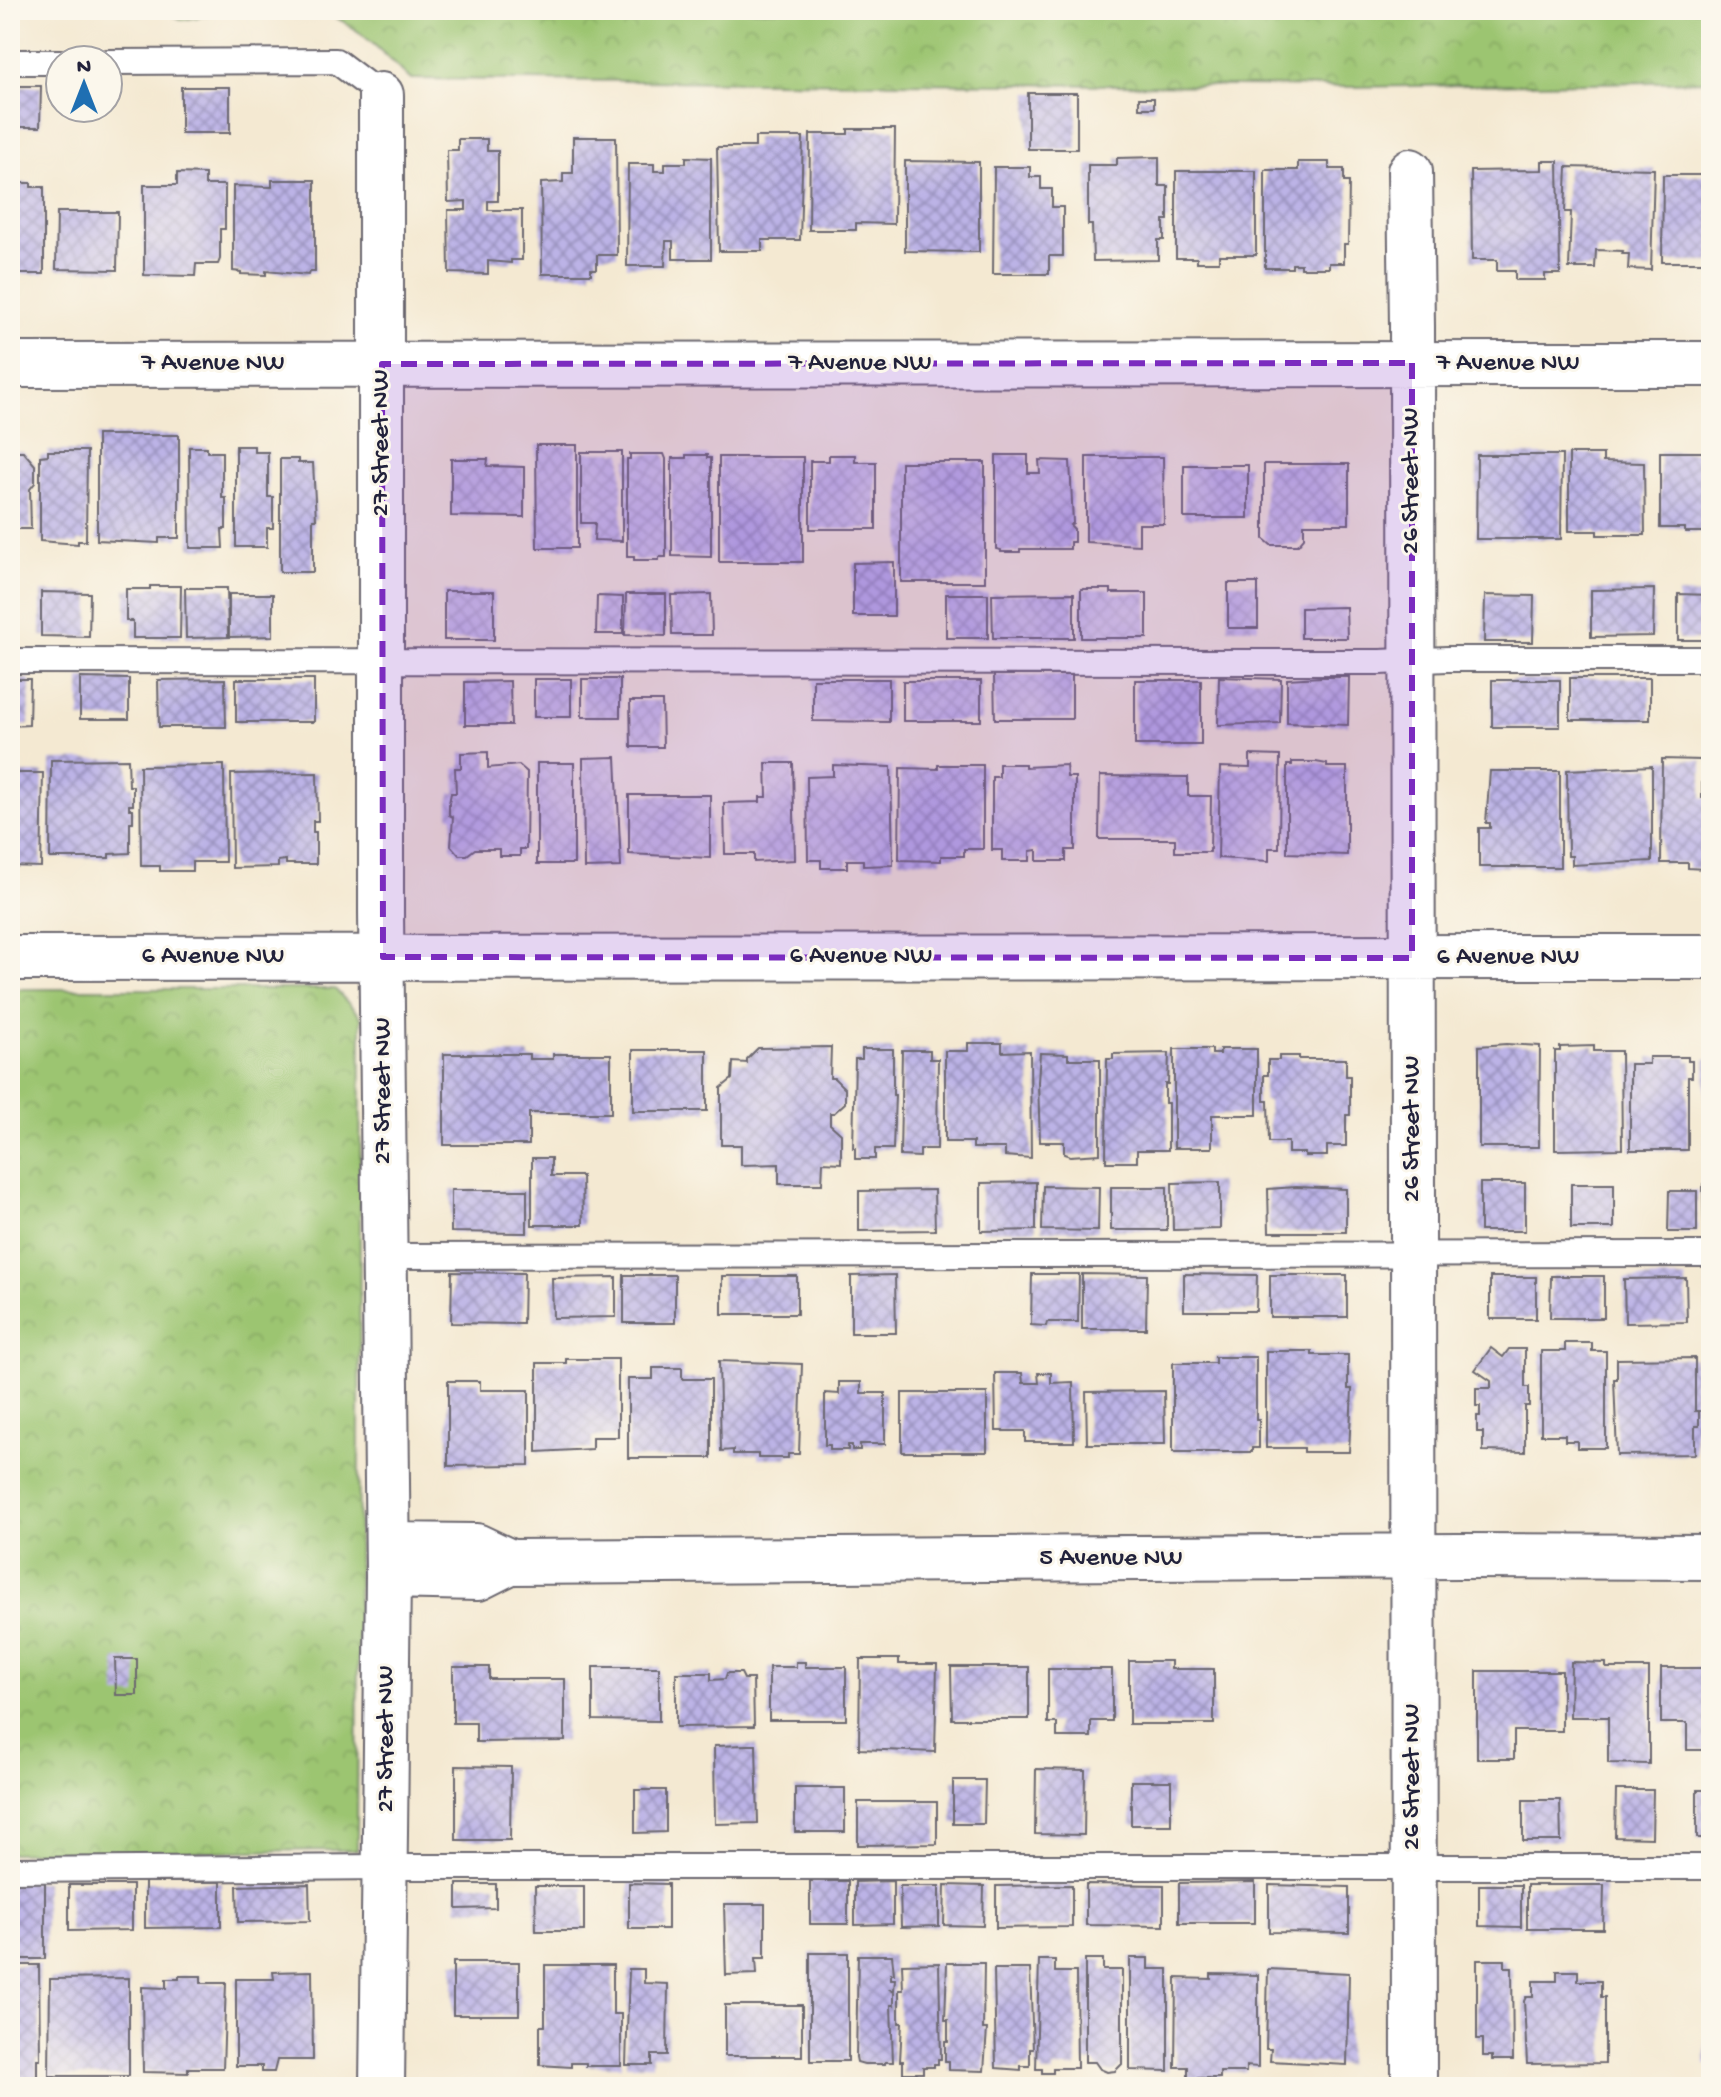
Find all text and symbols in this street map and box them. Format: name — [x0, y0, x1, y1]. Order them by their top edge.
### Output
north arrow — [44, 44, 124, 124]
text: N — [77, 55, 91, 81]
street label: 7 Avenue NW — [140, 349, 285, 380]
street label: 7 Avenue NW — [787, 349, 932, 380]
street label: 7 Avenue NW — [1435, 349, 1580, 380]
street label: 27 Street NW — [367, 370, 398, 517]
street label: 26 Street NW — [1397, 408, 1428, 554]
street label: 6 Avenue NW — [142, 942, 284, 973]
street label: 6 Avenue NW — [790, 942, 932, 973]
street label: 6 Avenue NW — [1437, 943, 1579, 974]
street label: 27 Street NW — [369, 1018, 400, 1165]
street label: 26 Street NW — [1398, 1056, 1429, 1202]
street label: 5 Avenue NW — [1039, 1544, 1183, 1575]
street label: 27 Street NW — [372, 1666, 403, 1813]
street label: 26 Street NW — [1398, 1704, 1429, 1850]

